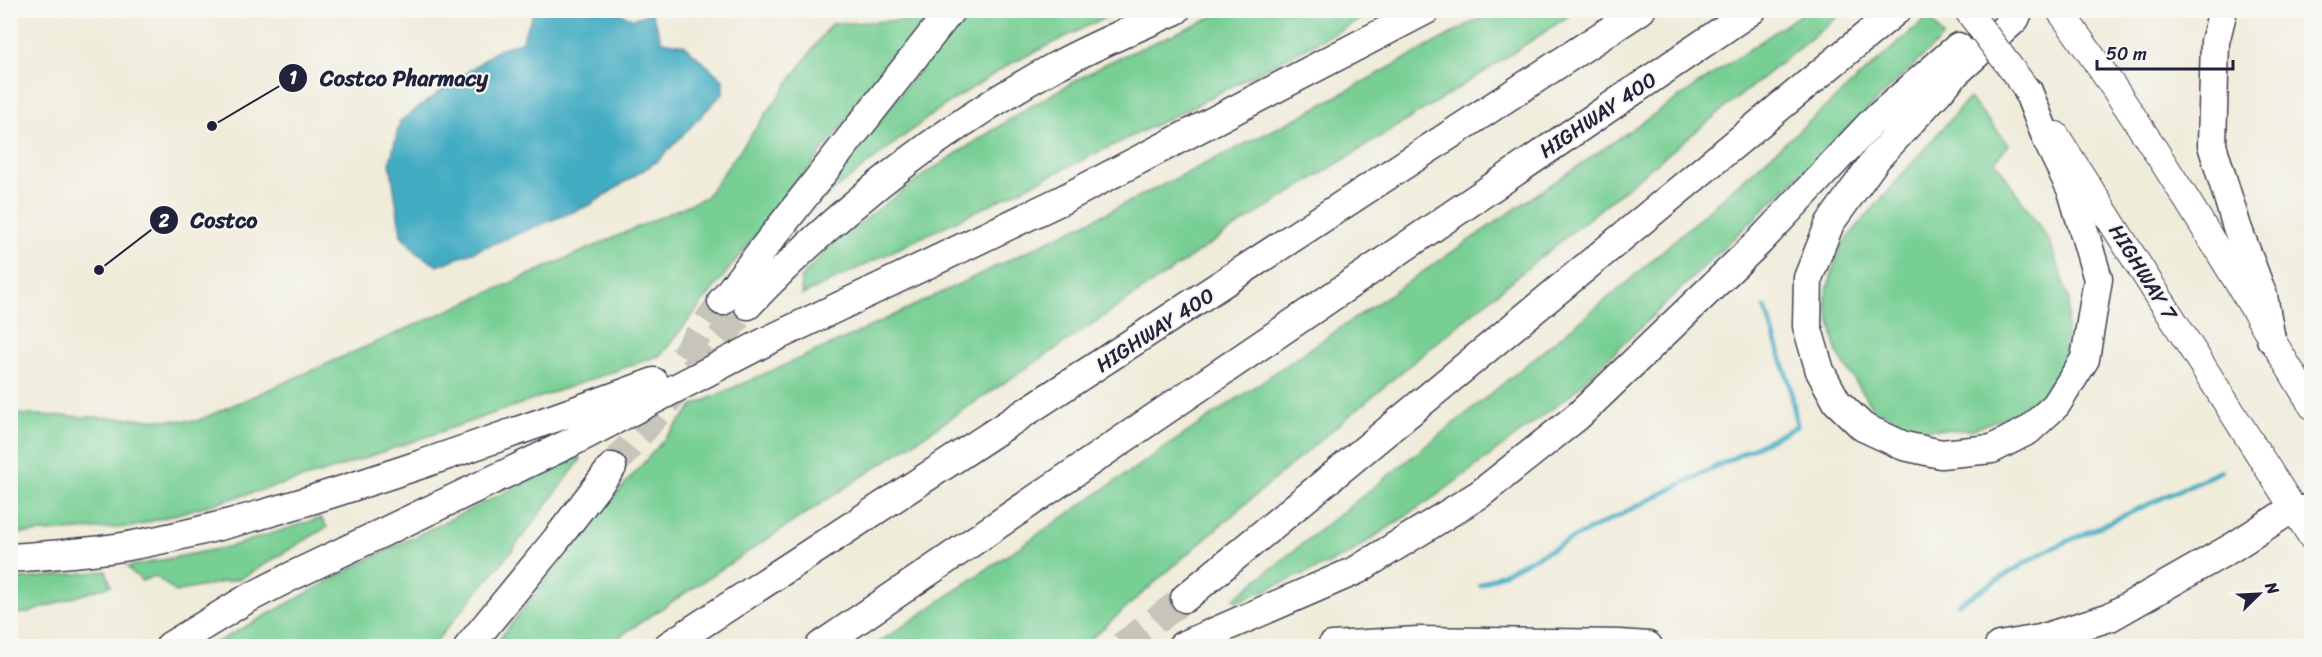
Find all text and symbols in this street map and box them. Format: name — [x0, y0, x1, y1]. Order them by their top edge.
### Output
scale bar — [2097, 33, 2234, 71]
text: 50 m — [2106, 38, 2147, 70]
callout: Costco Pharmacy — [278, 58, 500, 98]
text: Costco Pharmacy — [319, 59, 488, 98]
street label: HIGHWAY 400 — [1531, 61, 1665, 169]
text: 1 — [289, 62, 297, 94]
callout: Costco — [149, 200, 269, 240]
text: Costco — [190, 201, 258, 240]
text: 2 — [158, 205, 170, 237]
street label: HIGHWAY 7 — [2098, 216, 2189, 330]
street label: HIGHWAY 400 — [1088, 277, 1222, 383]
north arrow — [2229, 564, 2289, 624]
text: N — [2256, 576, 2288, 600]

